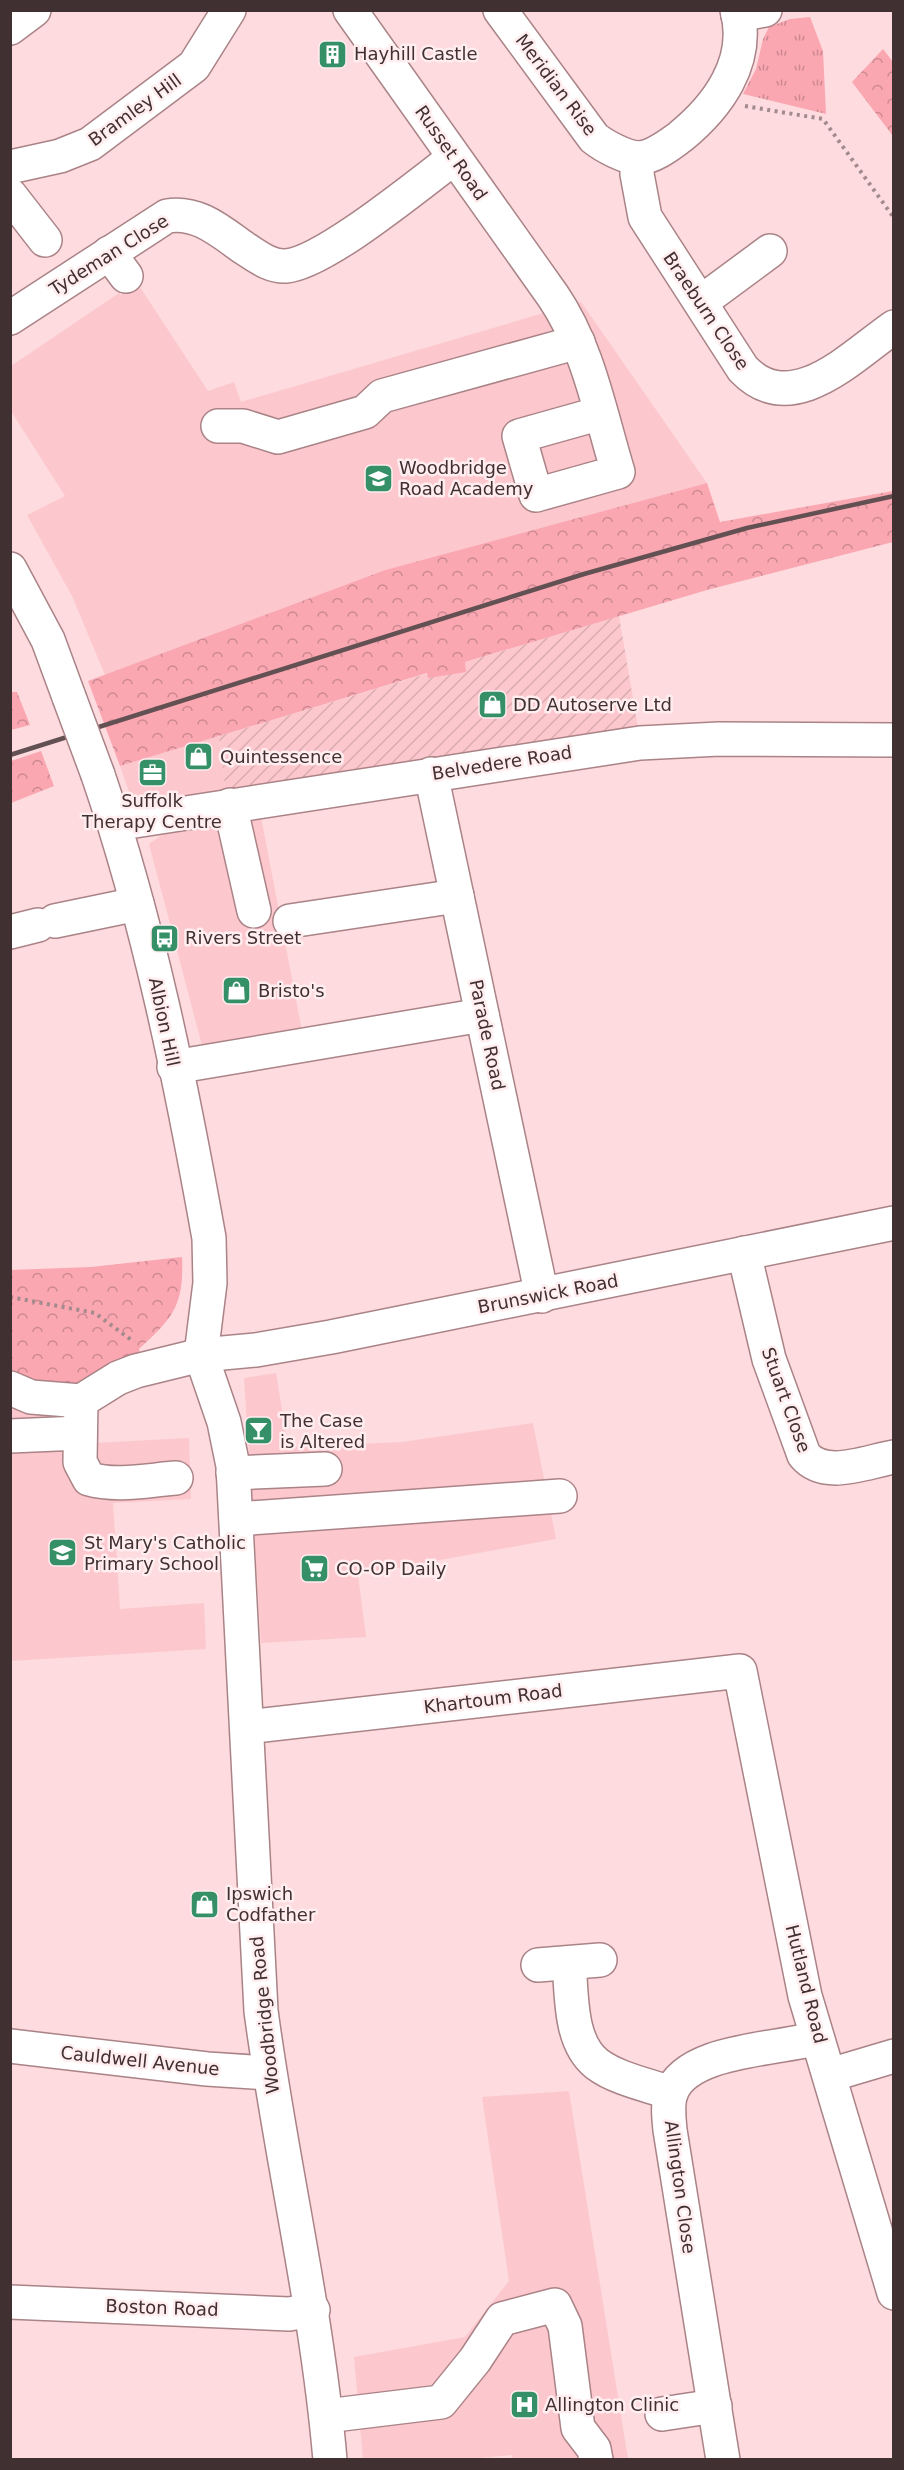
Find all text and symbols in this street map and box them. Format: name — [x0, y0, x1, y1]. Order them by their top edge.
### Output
street label: Meridian Rise — [511, 30, 601, 140]
building icon: Hayhill Castle — [317, 38, 349, 70]
place label: Hayhill Castle — [354, 43, 477, 64]
street label: Bramley Hill — [84, 69, 185, 150]
street label: Russet Road — [411, 101, 492, 204]
street label: Tydeman Close — [45, 210, 172, 300]
street label: Braeburn Close — [659, 248, 754, 374]
place label: Woodbridge Road Academy — [399, 457, 534, 499]
school or university icon: Woodbridge Road Academy — [362, 462, 394, 494]
shop icon: DD Autoserve Ltd — [476, 689, 508, 721]
place label: DD Autoserve Ltd — [513, 694, 672, 715]
shop icon: Quintessence — [183, 741, 215, 773]
street label: Belvedere Road — [430, 741, 574, 784]
place label: Quintessence — [220, 746, 342, 767]
office icon: Suffolk Therapy Centre — [136, 756, 168, 788]
place label: Suffolk Therapy Centre — [81, 790, 222, 832]
bus stop icon: Rivers Street — [148, 922, 180, 954]
place label: Rivers Street — [185, 927, 301, 948]
street label: Albion Hill — [145, 975, 184, 1068]
shop icon: Bristo's — [221, 975, 253, 1007]
street label: Parade Road — [465, 977, 509, 1092]
place label: Bristo's — [258, 980, 325, 1001]
street label: Brunswick Road — [476, 1270, 620, 1317]
street label: Stuart Close — [758, 1344, 815, 1455]
place label: The Case is Altered — [279, 1410, 365, 1452]
bar icon: The Case is Altered — [243, 1415, 275, 1447]
place label: St Mary's Catholic Primary School — [84, 1532, 246, 1574]
school or university icon: St Mary's Catholic Primary School — [47, 1537, 79, 1569]
supermarket icon: CO-OP Daily — [299, 1553, 331, 1585]
place label: CO-OP Daily — [336, 1558, 447, 1579]
street label: Khartoum Road — [422, 1680, 563, 1717]
place label: Ipswich Codfather — [226, 1883, 316, 1925]
shop icon: Ipswich Codfather — [189, 1888, 221, 1920]
street label: Hutland Road — [782, 1922, 831, 2045]
street label: Woodbridge Road — [246, 1935, 283, 2095]
street label: Cauldwell Avenue — [59, 2042, 221, 2079]
street label: Allington Close — [661, 2119, 700, 2255]
street label: Boston Road — [105, 2295, 219, 2320]
hospital icon: Allington Clinic — [508, 2389, 540, 2421]
place label: Allington Clinic — [545, 2394, 679, 2415]

